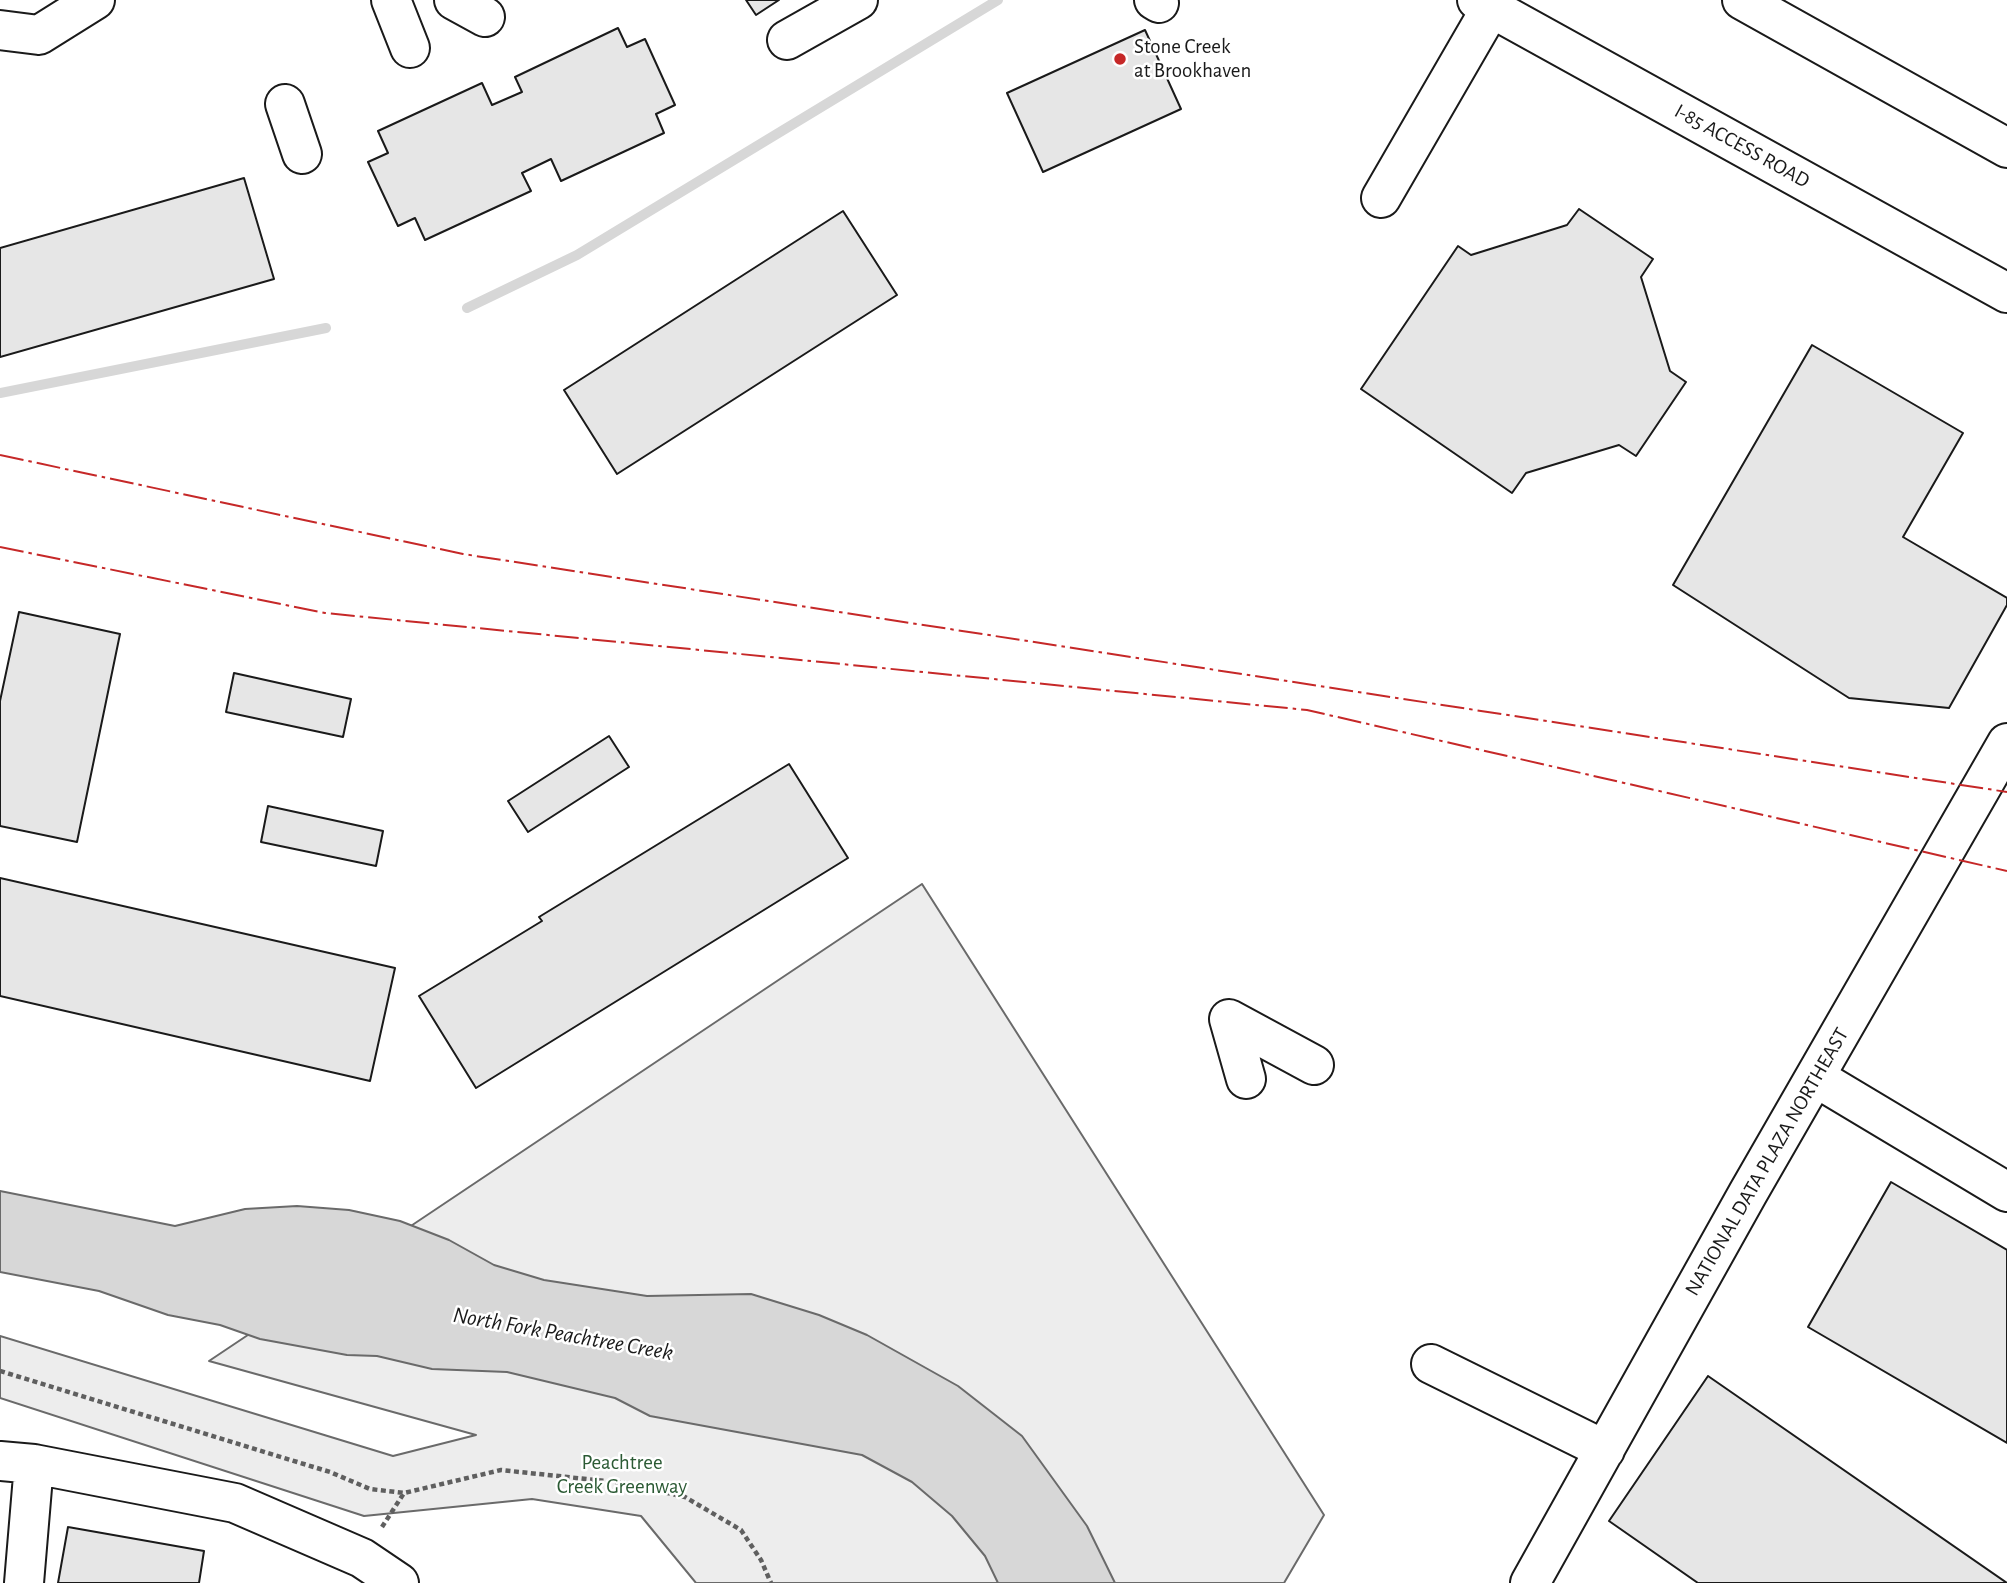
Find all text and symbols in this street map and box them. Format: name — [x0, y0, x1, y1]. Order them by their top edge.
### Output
place label: Stone Creek at Brookhaven — [1134, 34, 1251, 84]
marker: Stone Creek at Brookhaven — [1112, 51, 1128, 67]
street label: I-85 ACCESS ROAD — [1670, 98, 1814, 194]
street label: NATIONAL DATA PLAZA NORTHEAST — [1680, 1023, 1854, 1301]
water label: North Fork Peachtree Creek — [451, 1301, 675, 1367]
park label: Peachtree Creek Greenway — [557, 1450, 687, 1500]

